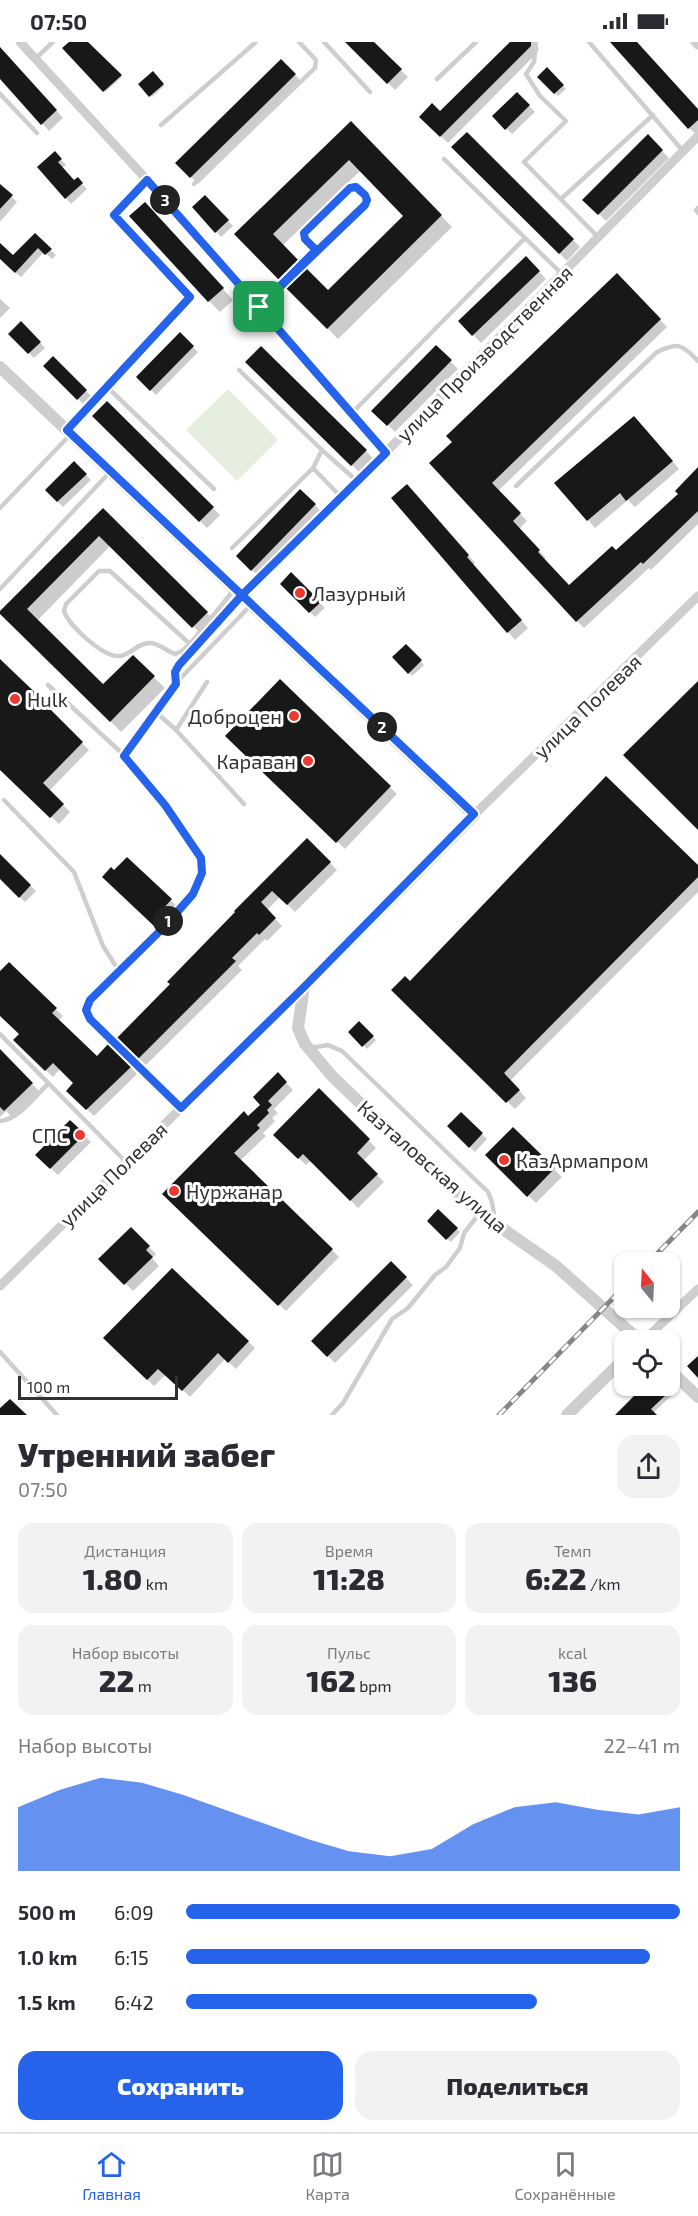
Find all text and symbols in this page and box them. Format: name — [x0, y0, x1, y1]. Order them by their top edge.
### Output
text: 07:50 — [30, 8, 87, 34]
pin: 3 — [150, 185, 180, 215]
text: 3 — [160, 190, 170, 209]
street label: улица Производственная — [391, 260, 578, 447]
pin — [233, 281, 284, 332]
icon: arrive — [242, 290, 275, 323]
place label: Лазурный — [312, 581, 406, 606]
marker: Лазурный — [293, 586, 307, 600]
street label: улица Полевая — [528, 649, 646, 764]
place label: Hulk — [27, 687, 68, 711]
marker: Hulk — [8, 692, 22, 706]
place label: Доброцен — [188, 704, 282, 728]
marker: Доброцен — [287, 709, 301, 723]
pin: 2 — [367, 712, 397, 742]
text: 2 — [377, 717, 387, 736]
place label: Караван — [217, 749, 296, 773]
marker: Караван — [301, 754, 315, 768]
pin: 1 — [153, 906, 183, 936]
text: 1 — [165, 911, 171, 930]
street label: Казталовская улица — [353, 1095, 513, 1238]
street label: улица Полевая — [54, 1117, 172, 1232]
place label: СПС — [32, 1123, 68, 1147]
marker: СПС — [73, 1128, 87, 1142]
place label: КазАрмапром — [516, 1148, 649, 1172]
marker: КазАрмапром — [497, 1153, 511, 1167]
place label: Нуржанар — [186, 1179, 283, 1204]
marker: Нуржанар — [167, 1184, 181, 1198]
north arrow — [614, 1252, 680, 1318]
map controls — [614, 1252, 680, 1396]
button: locate — [614, 1330, 680, 1396]
scale bar — [18, 1373, 178, 1400]
text: 100 m — [27, 1377, 70, 1396]
text: Утренний забег — [18, 1434, 275, 1474]
button: share — [617, 1435, 680, 1498]
text: 07:50 — [18, 1477, 68, 1501]
text: Дистанция — [84, 1541, 166, 1560]
text: Время — [325, 1541, 373, 1560]
text: Темп — [554, 1541, 591, 1560]
text: 1.80 — [83, 1560, 142, 1596]
text: 11:28 — [313, 1560, 385, 1596]
text: 6:22 — [525, 1560, 586, 1596]
text: km — [142, 1574, 168, 1593]
text: /km — [586, 1574, 620, 1593]
text: Набор высоты — [72, 1643, 179, 1662]
text: Пульс — [327, 1643, 371, 1662]
text: kcal — [558, 1643, 587, 1662]
text: 22 — [99, 1662, 134, 1698]
text: 162 — [306, 1662, 356, 1698]
text: 136 — [548, 1662, 597, 1698]
text: m — [134, 1676, 152, 1695]
text: bpm — [356, 1676, 392, 1695]
text: Набор высоты — [18, 1733, 152, 1757]
text: 22–41 m — [603, 1733, 680, 1757]
text: 500 m — [18, 1900, 76, 1924]
text: 6:09 — [114, 1900, 154, 1924]
text: 1.0 km — [18, 1945, 77, 1969]
text: 6:15 — [114, 1945, 149, 1969]
text: 1.5 km — [18, 1990, 76, 2014]
text: 6:42 — [114, 1990, 154, 2014]
button: Сохранить — [18, 2051, 343, 2120]
button: Поделиться — [355, 2051, 680, 2120]
tab: Главная — [82, 2148, 141, 2203]
tab: Карта — [305, 2148, 350, 2203]
tab: Сохранённые — [514, 2148, 616, 2203]

